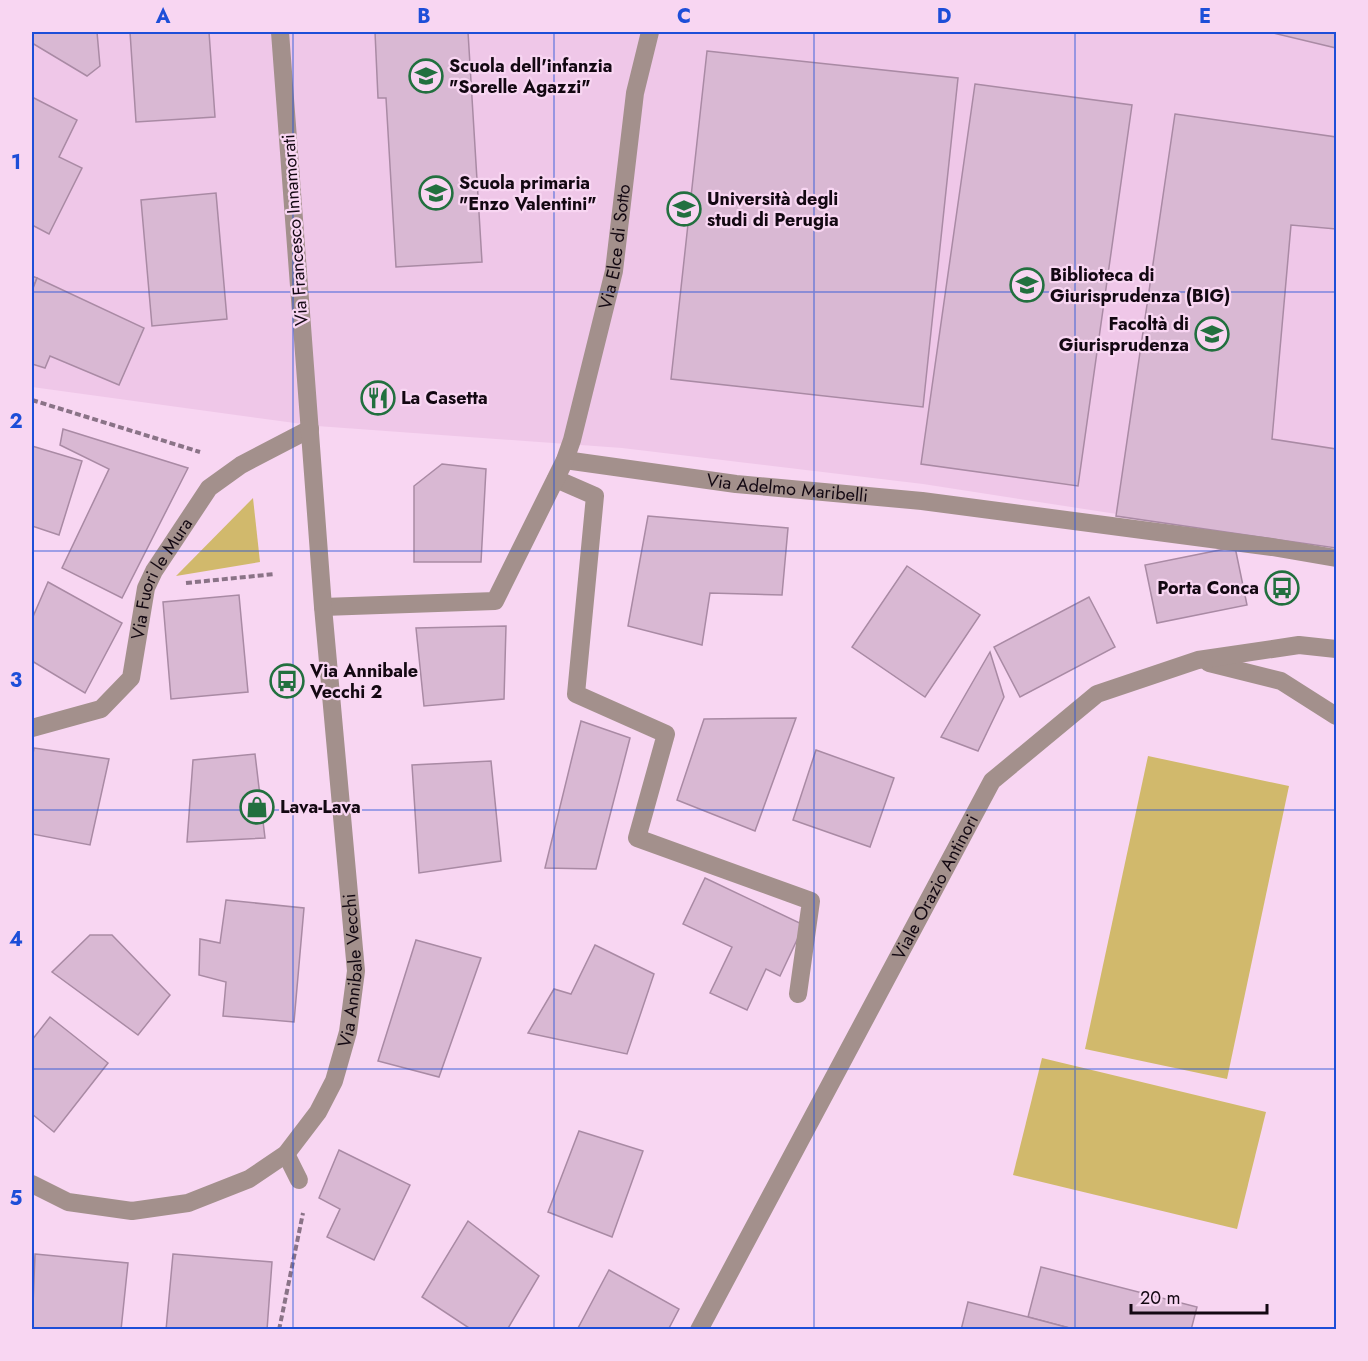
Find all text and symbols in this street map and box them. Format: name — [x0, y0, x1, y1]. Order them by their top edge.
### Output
text: A — [155, 2, 171, 31]
text: B — [417, 2, 431, 31]
text: C — [677, 2, 691, 31]
text: D — [937, 2, 951, 31]
text: E — [1199, 2, 1211, 31]
place label: Scuola dell'infanzia "Sorelle Agazzi" — [449, 53, 612, 100]
school or university icon: Scuola dell'infanzia "Sorelle Agazzi" — [408, 58, 444, 94]
street label: Via Francesco Innamorati — [275, 133, 315, 327]
text: 1 — [11, 148, 21, 177]
place label: Scuola primaria "Enzo Valentini" — [459, 170, 597, 217]
school or university icon: Scuola primaria "Enzo Valentini" — [418, 175, 454, 211]
street label: Via Elce di Sotto — [592, 182, 637, 312]
place label: Università degli studi di Perugia — [707, 186, 839, 233]
school or university icon: Università degli studi di Perugia — [666, 191, 702, 227]
place label: Biblioteca di Giurisprudenza (BIG) — [1050, 262, 1230, 309]
school or university icon: Biblioteca di Giurisprudenza (BIG) — [1009, 267, 1045, 303]
place label: Facoltà di Giurisprudenza — [1059, 311, 1189, 358]
school or university icon: Facoltà di Giurisprudenza — [1194, 316, 1230, 352]
restaurant icon: La Casetta — [360, 380, 396, 416]
place label: La Casetta — [401, 385, 488, 411]
text: 2 — [9, 407, 23, 436]
street label: Via Adelmo Maribelli — [705, 467, 869, 509]
street label: Via Fuori le Mura — [125, 513, 199, 642]
bus stop icon: Porta Conca — [1264, 570, 1300, 606]
place label: Porta Conca — [1157, 575, 1259, 601]
place label: Via Annibale Vecchi 2 — [309, 658, 418, 705]
bus stop icon: Via Annibale Vecchi 2 — [269, 663, 305, 699]
text: 3 — [10, 666, 22, 695]
shop icon: Lava-Lava — [239, 789, 275, 825]
place label: Lava-Lava — [280, 794, 361, 820]
street label: Viale Orazio Antinori — [886, 810, 985, 965]
street label: Via Annibale Vecchi — [331, 892, 369, 1051]
text: 4 — [9, 925, 23, 954]
text: 5 — [10, 1184, 23, 1213]
scale bar — [1131, 1277, 1268, 1315]
text: 20 m — [1140, 1285, 1180, 1311]

